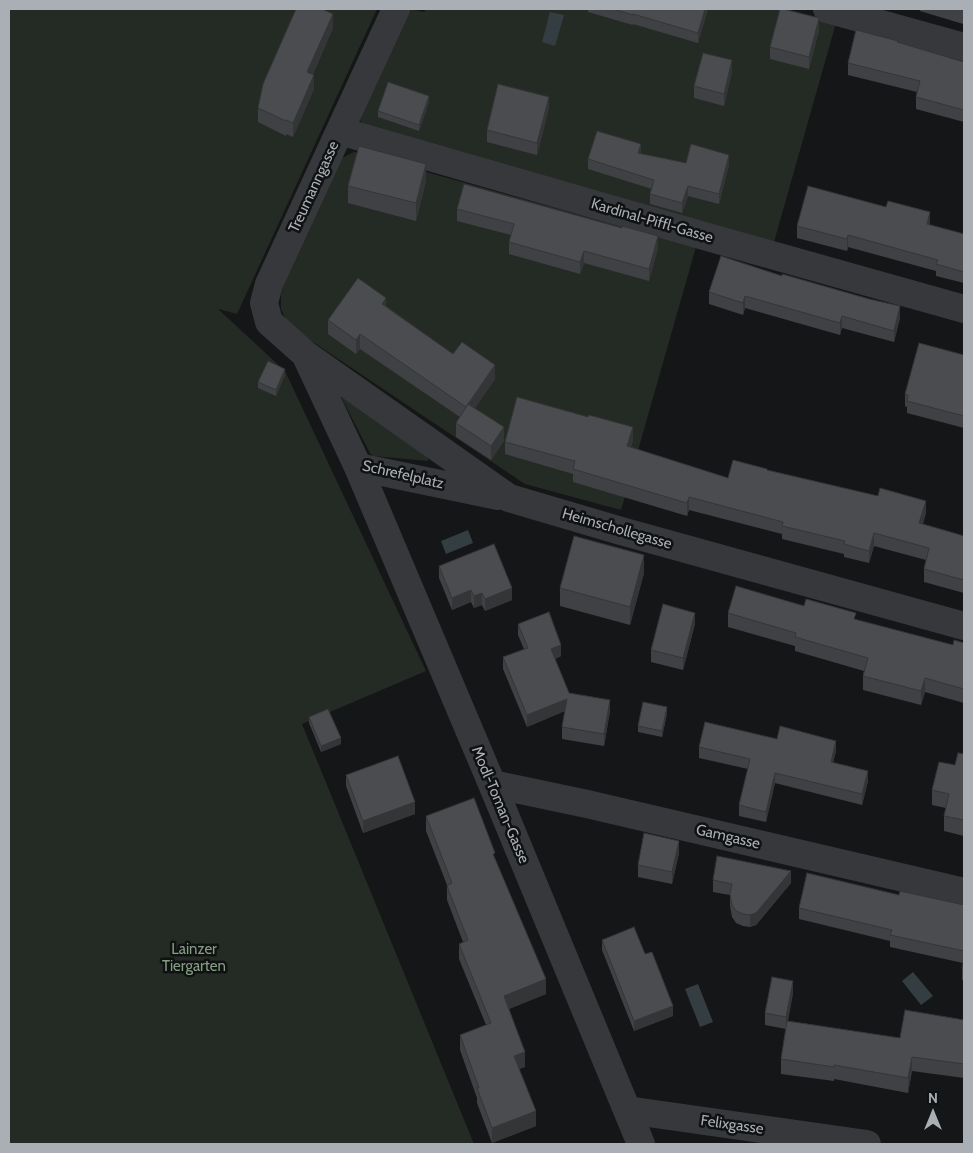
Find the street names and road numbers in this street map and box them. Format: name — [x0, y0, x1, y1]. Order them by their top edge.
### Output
street label: Treumanngasse — [285, 138, 343, 236]
street label: Kardinal-Piffl-Gasse — [589, 195, 715, 247]
street label: Schrefelplatz — [361, 457, 445, 493]
street label: Heimschollegasse — [560, 505, 674, 553]
street label: Modl-Toman-Gasse — [467, 744, 533, 866]
street label: Gamgasse — [694, 821, 762, 853]
street label: Felixgasse — [699, 1112, 765, 1138]

